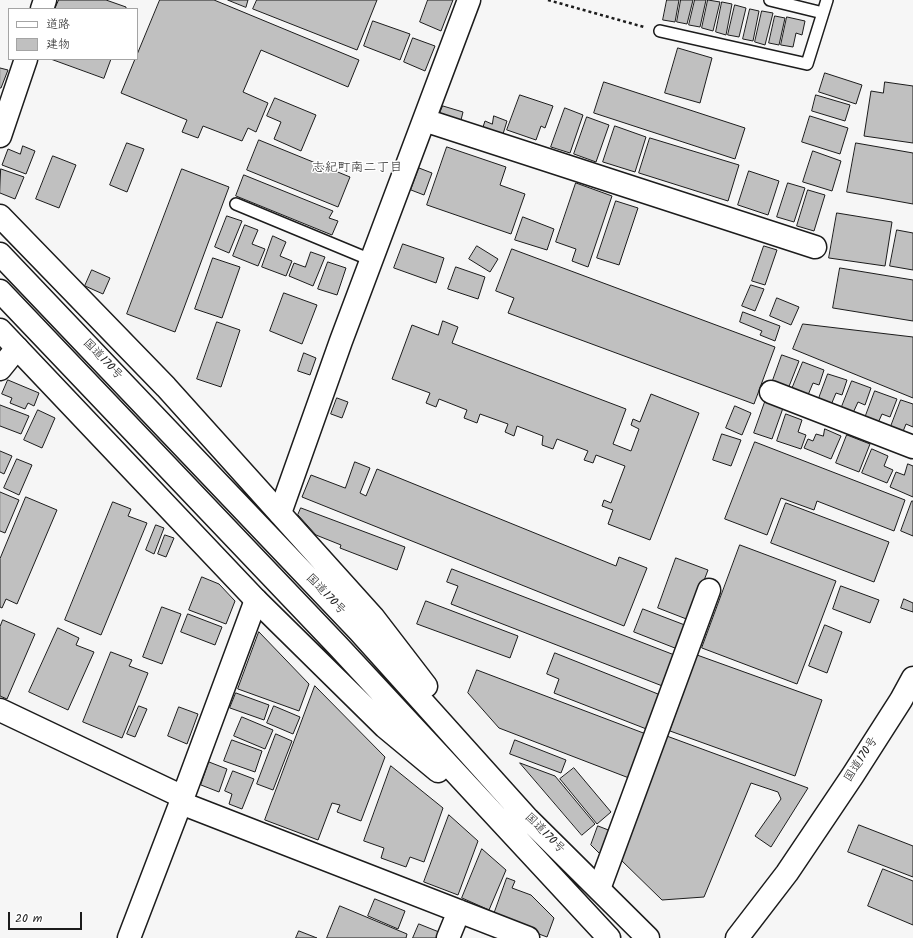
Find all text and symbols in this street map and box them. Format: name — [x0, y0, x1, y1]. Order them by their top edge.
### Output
legend — [8, 8, 138, 60]
text: 道路 — [46, 15, 70, 34]
text: 建物 — [46, 35, 70, 54]
district label: 志紀町南二丁目 — [312, 161, 402, 177]
street label: 国道170号 — [79, 337, 125, 383]
street label: 国道170号 — [302, 572, 348, 618]
street label: 国道170号 — [842, 735, 882, 785]
street label: 国道170号 — [521, 811, 567, 857]
scale bar — [10, 904, 84, 930]
text: 20 m — [15, 909, 42, 928]

